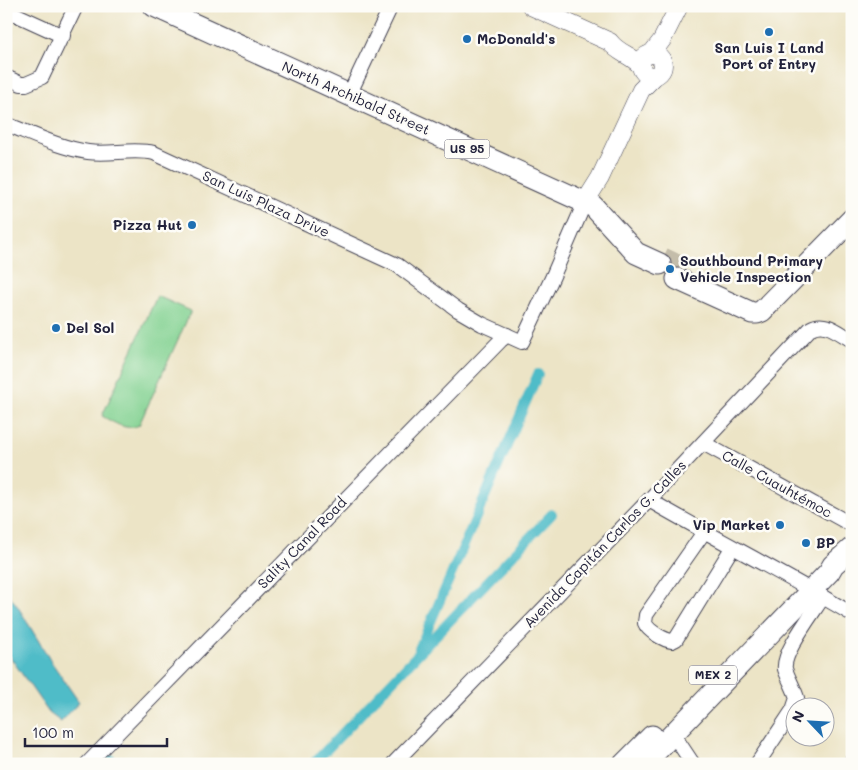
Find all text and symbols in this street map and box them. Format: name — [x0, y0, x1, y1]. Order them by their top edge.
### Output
marker: San Luis I Land Port of Entry — [763, 26, 775, 38]
place label: McDonald's — [477, 29, 555, 48]
marker: McDonald's — [461, 33, 473, 45]
place label: San Luis I Land Port of Entry — [714, 38, 824, 73]
street label: North Archibald Street — [279, 56, 433, 139]
road number: US 95 — [444, 140, 490, 158]
street label: San Luis Plaza Drive — [200, 166, 333, 241]
place label: Pizza Hut — [113, 215, 182, 234]
marker: Pizza Hut — [186, 219, 198, 231]
place label: Southbound Primary Vehicle Inspection — [680, 251, 824, 286]
marker: Southbound Primary Vehicle Inspection — [664, 263, 676, 275]
place label: Del Sol — [66, 318, 114, 337]
marker: Del Sol — [50, 322, 62, 334]
street label: Calle Cuauhtémoc — [719, 445, 836, 522]
street label: Avenida Capitán Carlos G. Calles — [519, 456, 690, 632]
street label: Sality Canal Road — [253, 493, 350, 593]
place label: Vip Market — [693, 515, 770, 534]
marker: Vip Market — [774, 519, 786, 531]
place label: BP — [816, 533, 835, 552]
marker: BP — [800, 537, 812, 549]
road number: MEX 2 — [689, 666, 737, 684]
north arrow — [786, 698, 836, 748]
text: N — [787, 707, 809, 725]
scale bar — [25, 715, 168, 747]
text: 100 m — [32, 722, 74, 742]

